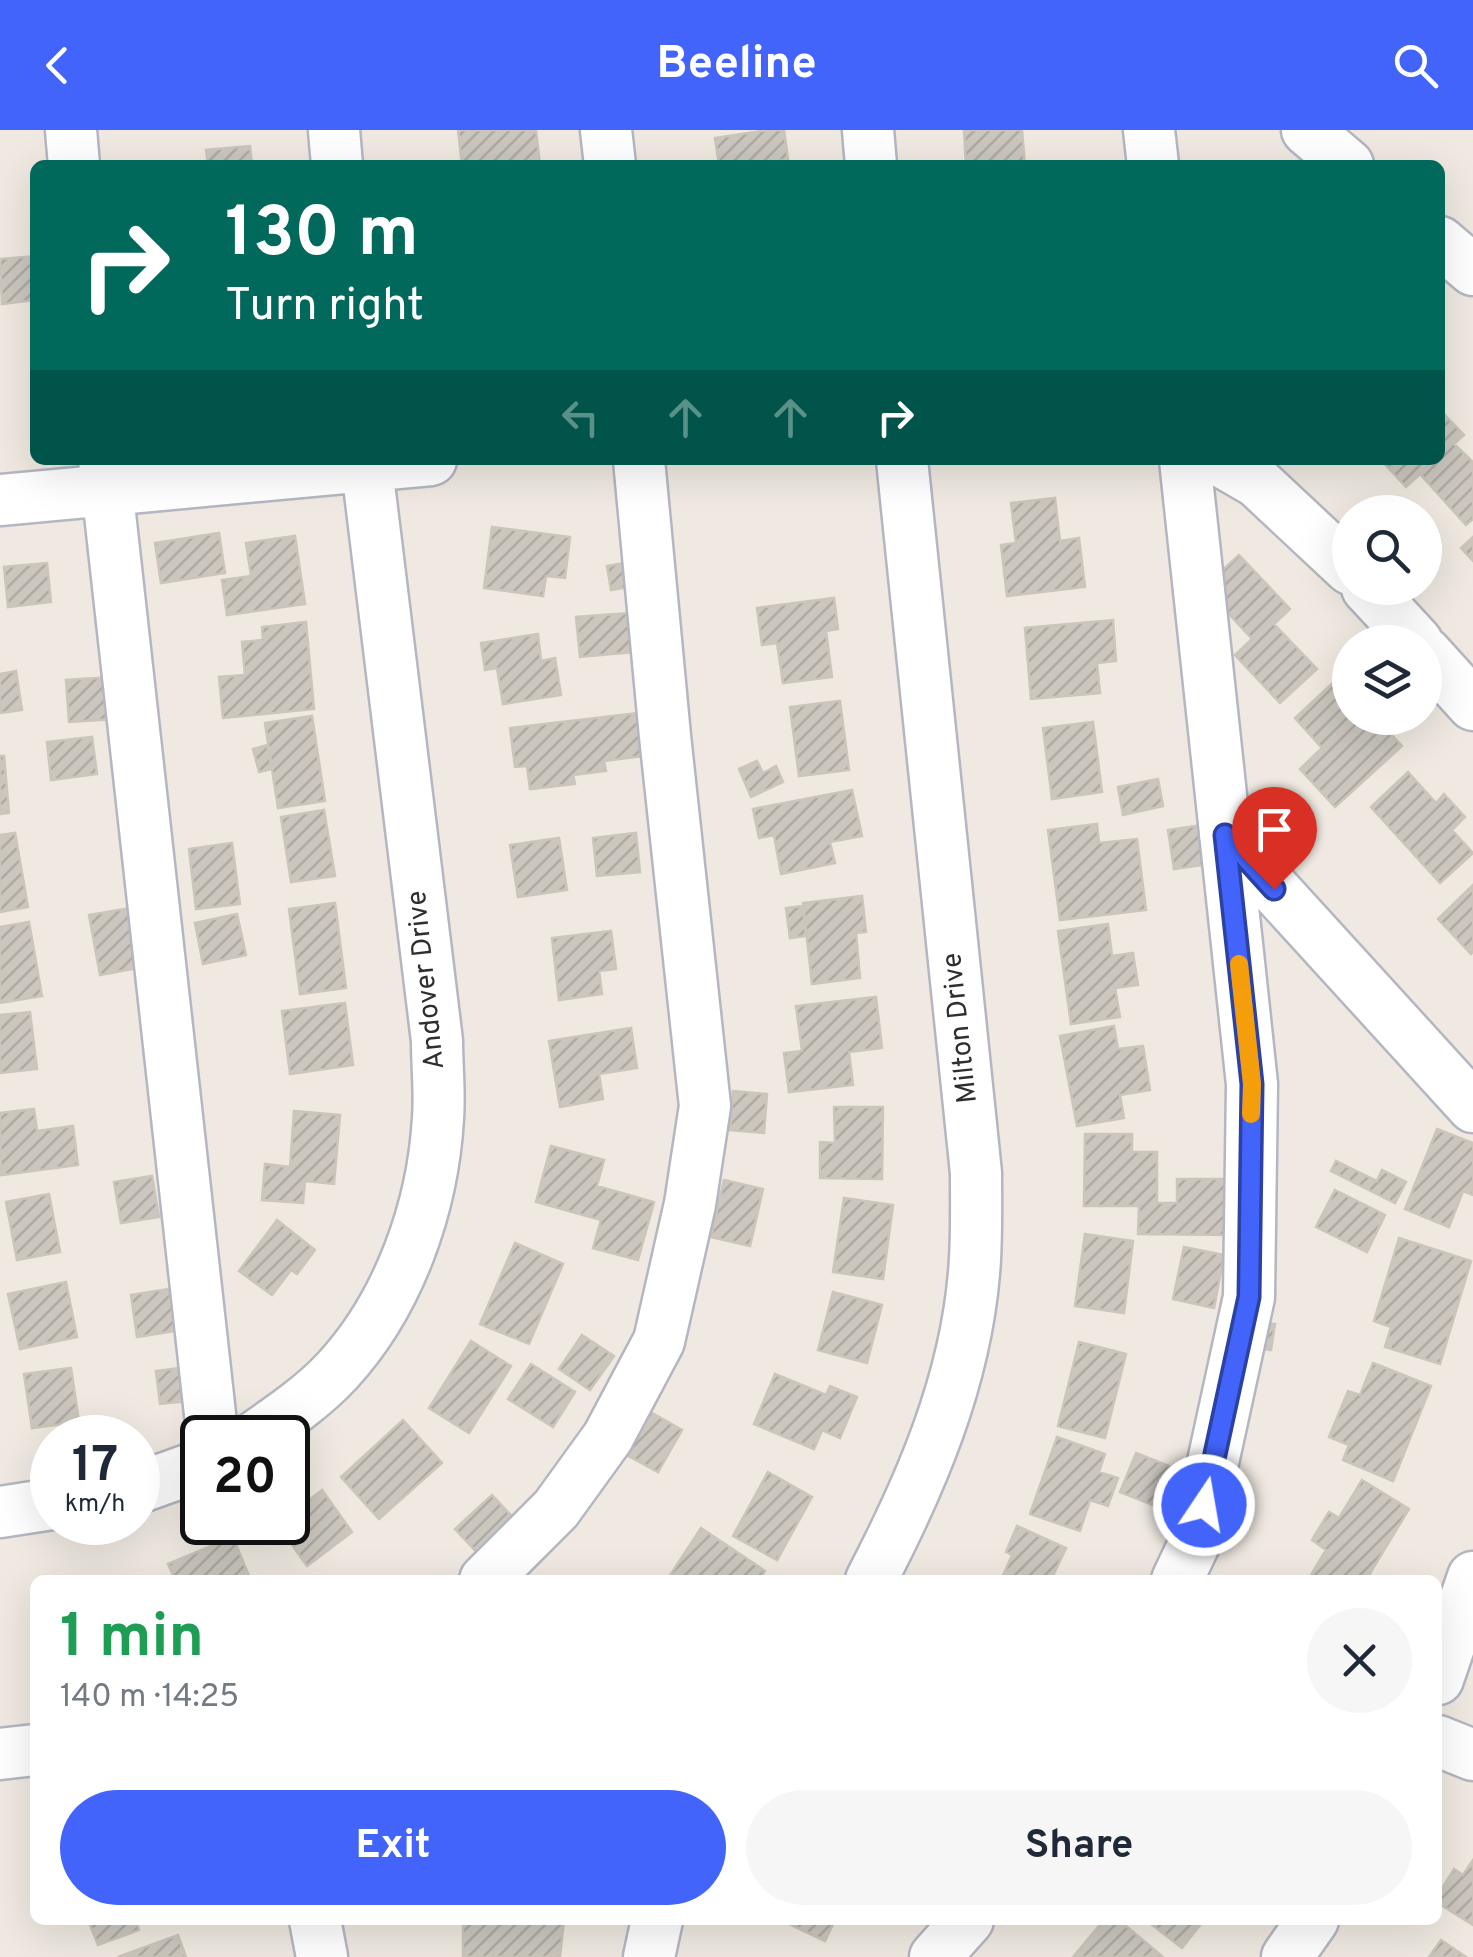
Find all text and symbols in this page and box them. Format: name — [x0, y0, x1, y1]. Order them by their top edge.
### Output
text: Beeline — [656, 37, 817, 94]
icon: back — [30, 38, 85, 93]
icon: search — [1388, 38, 1443, 93]
text: 130 m — [225, 192, 419, 281]
icon: right — [60, 200, 190, 330]
text: Turn right — [225, 279, 424, 336]
icon: left — [553, 390, 608, 445]
icon: ahead — [658, 390, 713, 445]
icon: ahead — [763, 390, 818, 445]
icon: right — [868, 390, 923, 445]
map controls — [1332, 495, 1442, 735]
button: search — [1332, 495, 1442, 605]
button: layers — [1332, 625, 1442, 735]
pin — [1232, 787, 1317, 890]
icon: arrive — [1247, 802, 1302, 857]
street label: Andover Drive — [400, 889, 454, 1071]
street label: Milton Drive — [935, 951, 987, 1105]
speed limit sign: 20 — [180, 1415, 310, 1545]
text: 17 — [72, 1436, 118, 1499]
position arrow — [1152, 1453, 1256, 1557]
text: km/h — [65, 1489, 125, 1521]
text: 1 min — [60, 1602, 204, 1678]
button: close — [1307, 1608, 1412, 1713]
text: 140 m · 14:25 — [60, 1678, 239, 1718]
button: Exit — [60, 1790, 726, 1905]
button: Share — [746, 1790, 1412, 1905]

